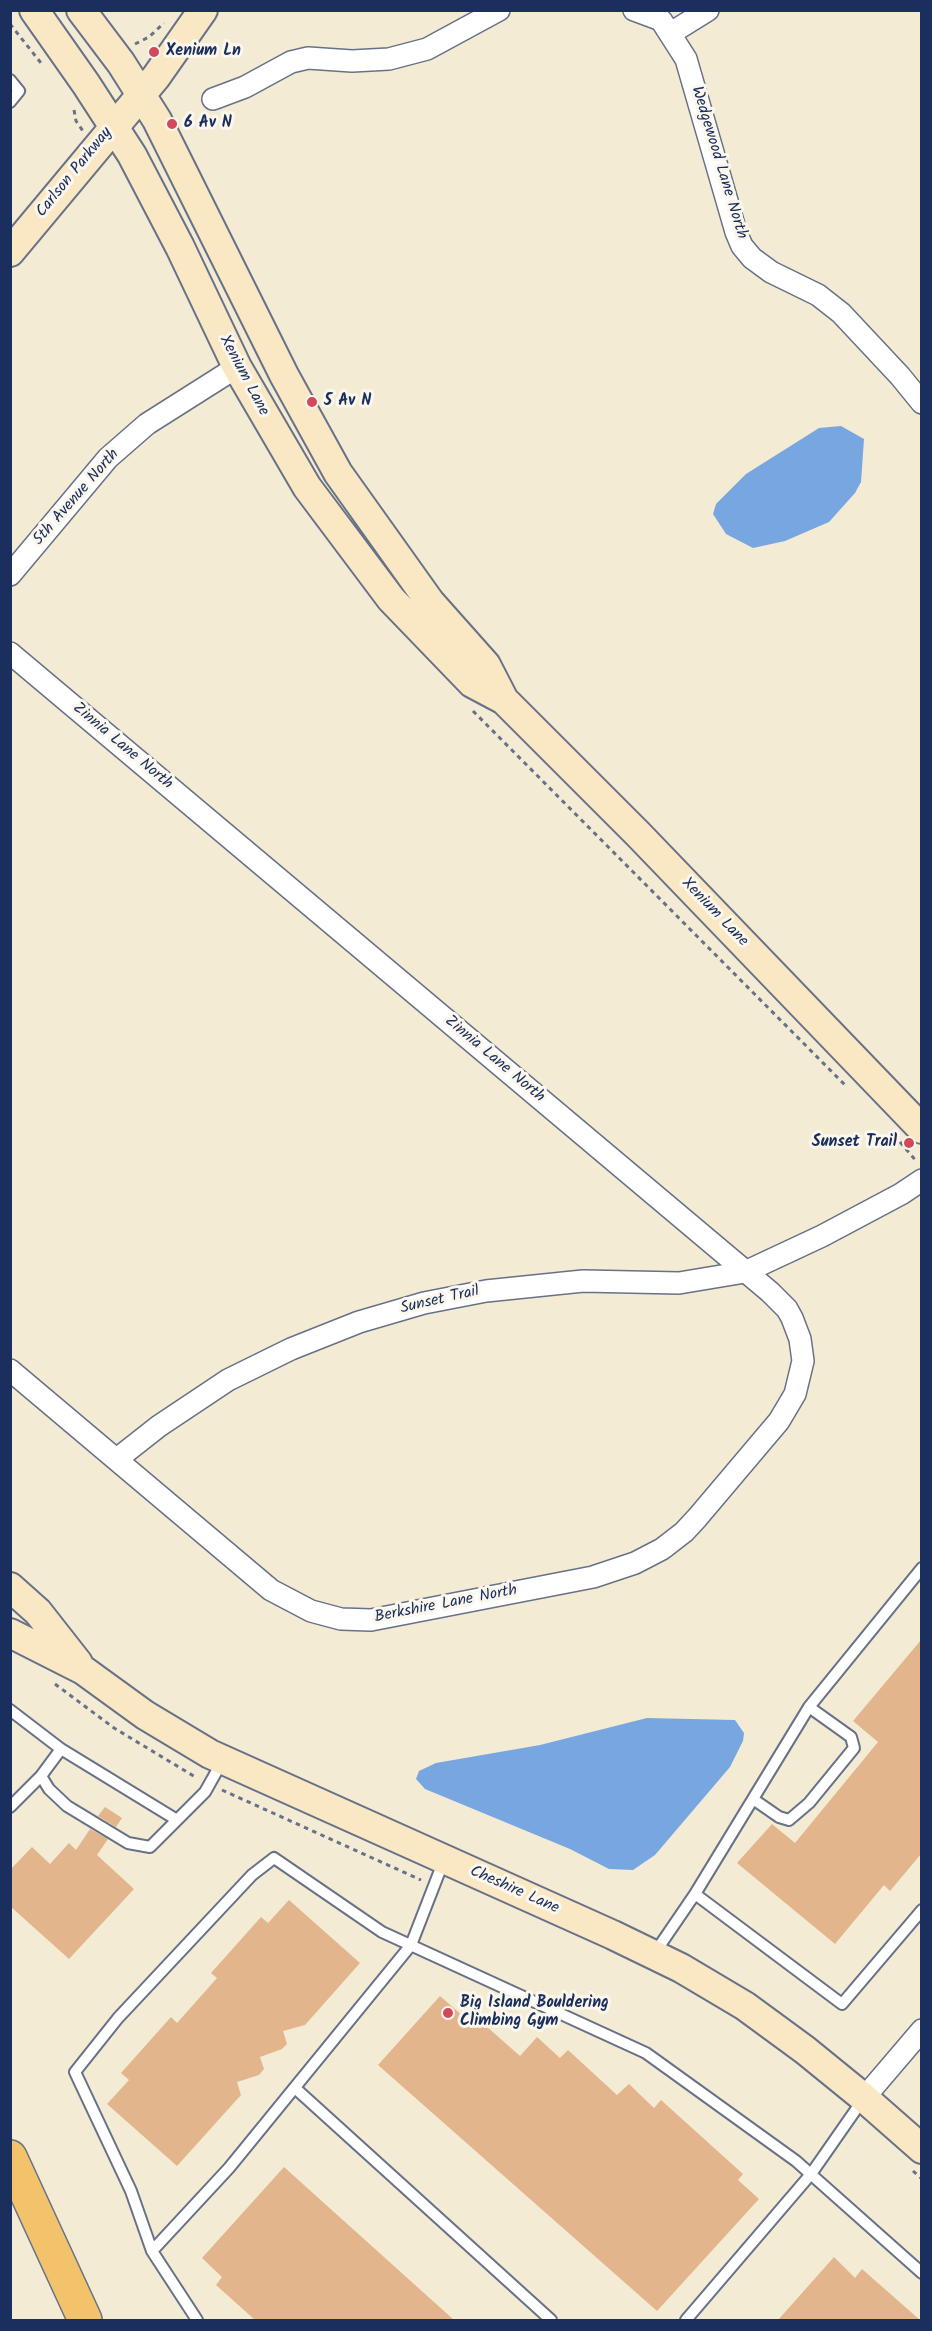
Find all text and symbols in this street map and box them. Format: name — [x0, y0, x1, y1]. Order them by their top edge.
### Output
place label: Xenium Ln — [166, 42, 241, 62]
marker: Xenium Ln — [147, 45, 161, 59]
street label: Wedgewood Lane North — [686, 84, 750, 242]
place label: 6 Av N — [184, 114, 232, 134]
marker: 6 Av N — [165, 117, 179, 131]
street label: Carlson Parkway — [33, 124, 117, 222]
street label: Xenium Lane — [214, 332, 272, 420]
place label: 5 Av N — [324, 392, 371, 412]
marker: 5 Av N — [305, 395, 319, 409]
street label: 5th Avenue North — [30, 446, 124, 550]
street label: Zinnia Lane North — [68, 699, 176, 795]
street label: Xenium Lane — [676, 875, 752, 951]
street label: Zinnia Lane North — [440, 1012, 548, 1108]
place label: Sunset Trail — [812, 1133, 897, 1153]
marker: Sunset Trail — [902, 1136, 916, 1150]
street label: Sunset Trail — [399, 1283, 481, 1319]
street label: Berkshire Lane North — [373, 1582, 519, 1628]
street label: Cheshire Lane — [467, 1863, 561, 1919]
place label: Big Island Bouldering Climbing Gym — [460, 1994, 609, 2032]
marker: Big Island Bouldering Climbing Gym — [441, 2006, 455, 2020]

